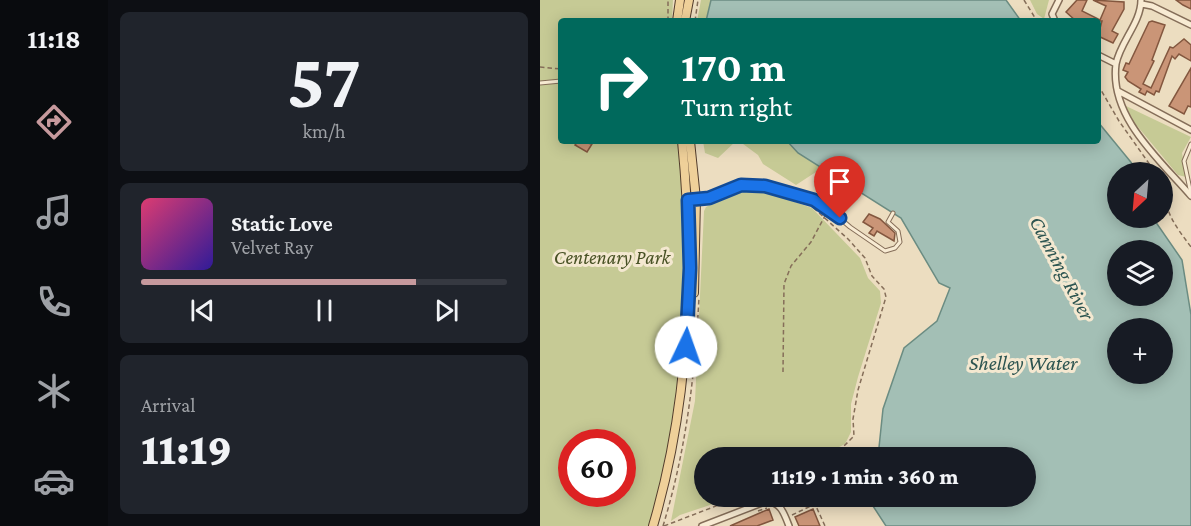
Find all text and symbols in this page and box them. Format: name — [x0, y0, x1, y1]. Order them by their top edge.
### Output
text: 11:18 — [27, 24, 81, 54]
text: 57 — [287, 37, 361, 124]
icon: right — [582, 42, 660, 120]
text: 170 m — [681, 43, 786, 90]
text: Turn right — [681, 92, 792, 122]
icon: directions — [33, 101, 75, 143]
text: km/h — [302, 120, 346, 142]
pin — [814, 156, 865, 218]
north arrow — [1107, 162, 1173, 228]
map controls — [1107, 162, 1173, 384]
icon: arrive — [823, 165, 856, 198]
icon: music — [33, 191, 75, 233]
text: Static Love — [231, 211, 333, 236]
water label: Canning River — [1025, 212, 1100, 325]
text: Velvet Ray — [231, 236, 313, 258]
button: layers — [1107, 240, 1173, 306]
park label: Centenary Park — [554, 246, 672, 269]
icon: phone — [33, 281, 75, 323]
icon: previous — [186, 294, 219, 327]
icon: pause — [308, 294, 341, 327]
icon: next — [430, 294, 463, 327]
position arrow — [654, 315, 718, 379]
button: + — [1107, 318, 1173, 384]
water label: Shelley Water — [969, 351, 1078, 375]
icon: climate — [33, 370, 75, 412]
text: Arrival — [141, 394, 195, 416]
text: 11:19 — [141, 424, 232, 474]
speed limit sign: 60 — [558, 429, 636, 507]
icon: car — [33, 460, 75, 502]
text: 11:19 · 1 min · 360 m — [772, 464, 958, 489]

